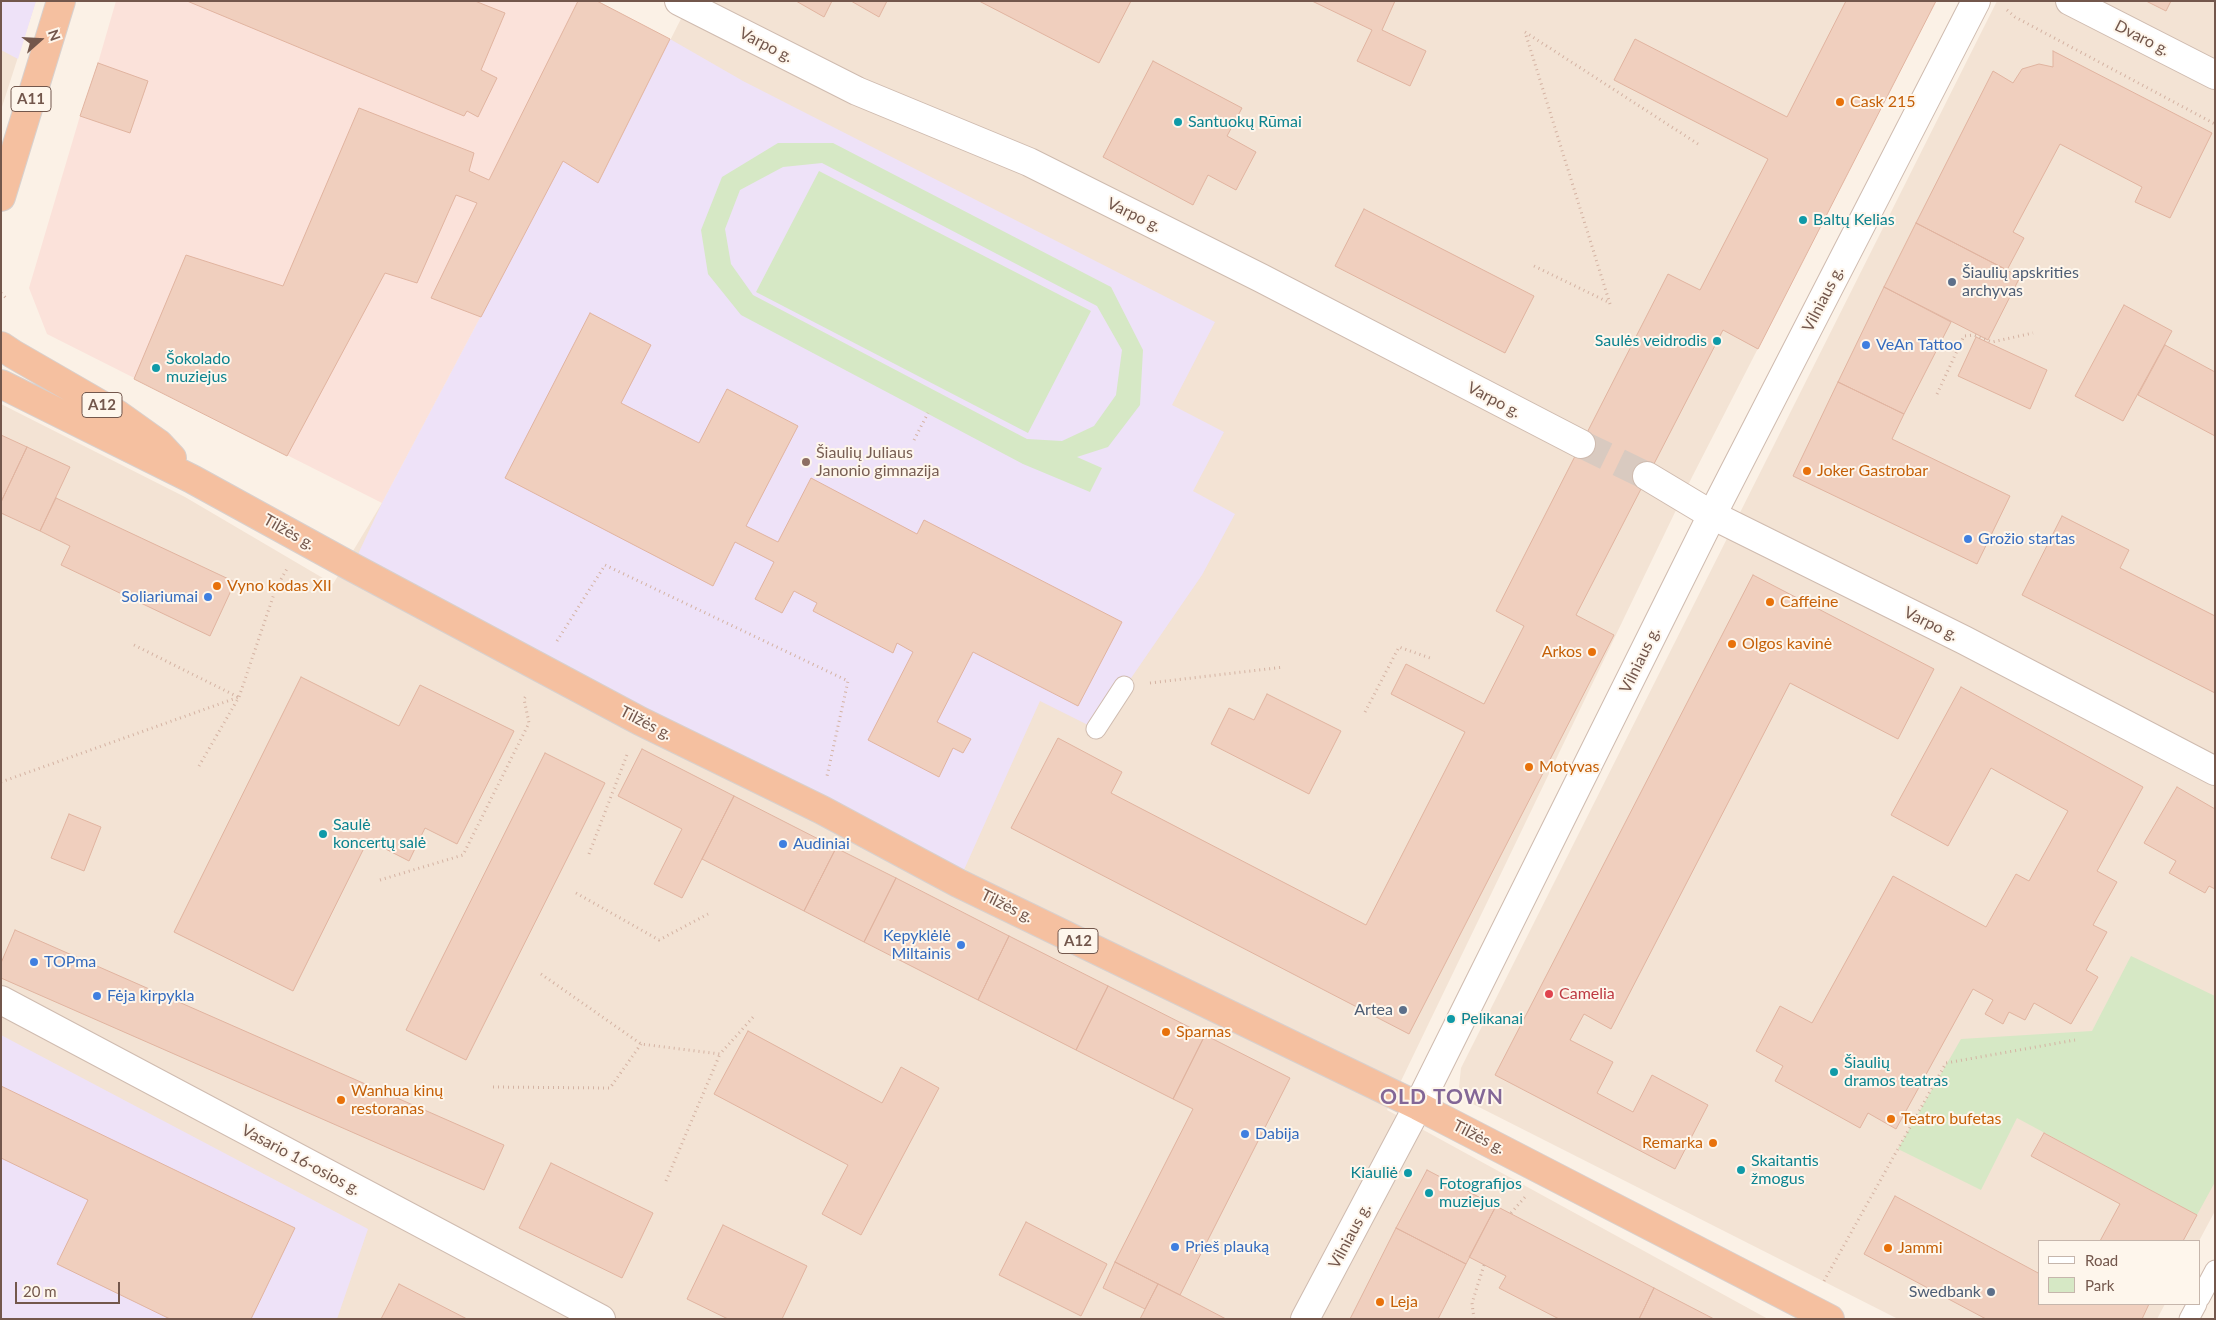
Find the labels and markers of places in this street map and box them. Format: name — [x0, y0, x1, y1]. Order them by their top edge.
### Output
place label: Cask 215 — [1850, 92, 1916, 112]
marker: Cask 215 — [1834, 96, 1846, 108]
place label: Santuokų Rūmai — [1188, 112, 1302, 132]
marker: Santuokų Rūmai — [1172, 116, 1184, 128]
place label: Baltų Kelias — [1813, 210, 1895, 230]
marker: Baltų Kelias — [1797, 214, 1809, 226]
place label: Šiaulių apskrities archyvas — [1962, 263, 2079, 301]
marker: Šiaulių apskrities archyvas — [1946, 276, 1958, 288]
place label: Saulės veidrodis — [1595, 331, 1707, 351]
marker: Saulės veidrodis — [1711, 335, 1723, 347]
place label: VeAn Tattoo — [1876, 335, 1962, 355]
marker: VeAn Tattoo — [1860, 339, 1872, 351]
place label: Šokolado muziejus — [166, 349, 230, 387]
marker: Šokolado muziejus — [150, 362, 162, 374]
place label: Šiaulių Juliaus Janonio gimnazija — [816, 443, 939, 481]
marker: Šiaulių Juliaus Janonio gimnazija — [800, 456, 812, 468]
place label: Joker Gastrobar — [1817, 461, 1928, 481]
marker: Joker Gastrobar — [1801, 465, 1813, 477]
place label: Grožio startas — [1978, 529, 2075, 549]
marker: Grožio startas — [1962, 533, 1974, 545]
place label: Vyno kodas XII — [227, 576, 332, 596]
marker: Vyno kodas XII — [211, 580, 223, 592]
place label: Soliariumai — [121, 587, 198, 607]
marker: Soliariumai — [202, 591, 214, 603]
place label: Caffeine — [1780, 592, 1839, 612]
marker: Caffeine — [1764, 596, 1776, 608]
place label: Olgos kavinė — [1742, 634, 1832, 654]
marker: Olgos kavinė — [1726, 638, 1738, 650]
place label: Arkos — [1542, 642, 1582, 662]
marker: Arkos — [1586, 646, 1598, 658]
place label: Motyvas — [1539, 757, 1599, 777]
marker: Motyvas — [1523, 761, 1535, 773]
place label: Saulė koncertų salė — [333, 815, 426, 853]
marker: Saulė koncertų salė — [317, 828, 329, 840]
place label: Audiniai — [793, 834, 850, 854]
marker: Audiniai — [777, 838, 789, 850]
place label: Kepyklėlė Miltainis — [883, 926, 951, 964]
marker: Kepyklėlė Miltainis — [955, 939, 967, 951]
place label: TOPma — [44, 952, 96, 972]
marker: TOPma — [28, 956, 40, 968]
place label: Camelia — [1559, 984, 1615, 1004]
place label: Fėja kirpykla — [107, 986, 194, 1006]
marker: Camelia — [1543, 988, 1555, 1000]
marker: Fėja kirpykla — [91, 990, 103, 1002]
place label: Artea — [1354, 1000, 1393, 1020]
marker: Artea — [1397, 1004, 1409, 1016]
place label: Pelikanai — [1461, 1009, 1523, 1029]
marker: Pelikanai — [1445, 1013, 1457, 1025]
place label: Sparnas — [1176, 1022, 1231, 1042]
marker: Sparnas — [1160, 1026, 1172, 1038]
place label: Šiaulių dramos teatras — [1844, 1053, 1948, 1091]
marker: Šiaulių dramos teatras — [1828, 1066, 1840, 1078]
place label: Wanhua kinų restoranas — [351, 1081, 443, 1119]
marker: Wanhua kinų restoranas — [335, 1094, 347, 1106]
place label: Teatro bufetas — [1901, 1109, 2001, 1129]
marker: Teatro bufetas — [1885, 1113, 1897, 1125]
place label: Dabija — [1255, 1124, 1300, 1144]
marker: Dabija — [1239, 1128, 1251, 1140]
place label: Remarka — [1642, 1133, 1703, 1153]
marker: Remarka — [1707, 1137, 1719, 1149]
place label: Skaitantis žmogus — [1751, 1151, 1819, 1189]
place label: Kiauliė — [1351, 1163, 1398, 1183]
marker: Skaitantis žmogus — [1735, 1164, 1747, 1176]
marker: Kiauliė — [1402, 1167, 1414, 1179]
place label: Fotografijos muziejus — [1439, 1174, 1522, 1212]
marker: Fotografijos muziejus — [1423, 1187, 1435, 1199]
place label: Prieš plauką — [1185, 1237, 1269, 1257]
place label: Jammi — [1898, 1238, 1943, 1258]
marker: Prieš plauką — [1169, 1241, 1181, 1253]
marker: Jammi — [1882, 1242, 1894, 1254]
place label: Swedbank — [1909, 1282, 1981, 1302]
marker: Swedbank — [1985, 1286, 1997, 1298]
place label: Leja — [1390, 1292, 1418, 1312]
marker: Leja — [1374, 1296, 1386, 1308]

